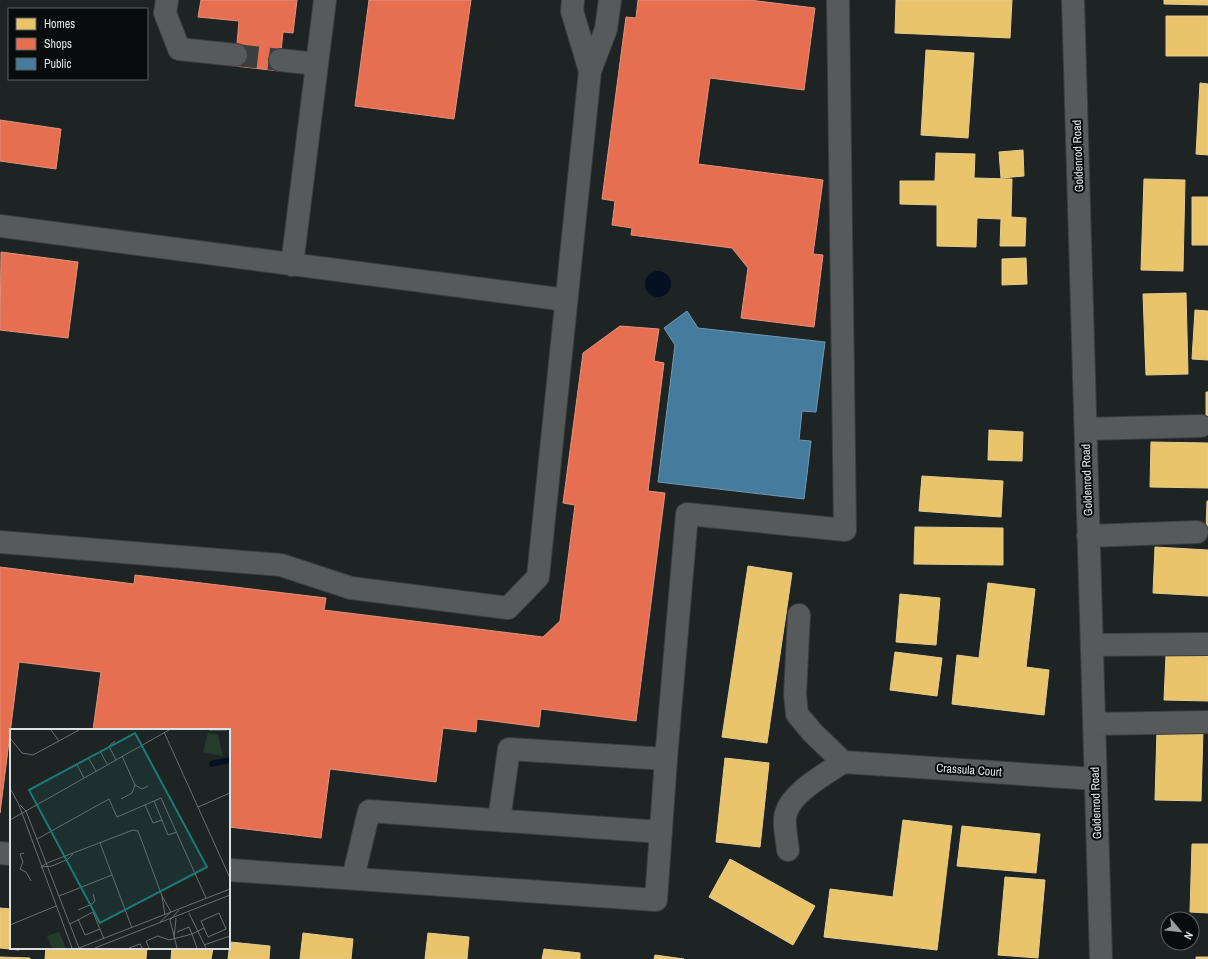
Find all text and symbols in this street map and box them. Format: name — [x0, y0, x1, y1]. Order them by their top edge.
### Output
legend — [8, 8, 148, 80]
text: Homes — [44, 16, 75, 32]
text: Shops — [44, 36, 72, 52]
text: Public — [44, 56, 71, 72]
street label: Goldenrod Road — [1069, 120, 1087, 192]
street label: Goldenrod Road — [1078, 444, 1096, 516]
inset map — [10, 729, 230, 949]
street label: Crassula Court — [936, 760, 1003, 780]
street label: Goldenrod Road — [1087, 767, 1105, 839]
north arrow — [1160, 911, 1200, 951]
text: N — [1181, 930, 1197, 942]

